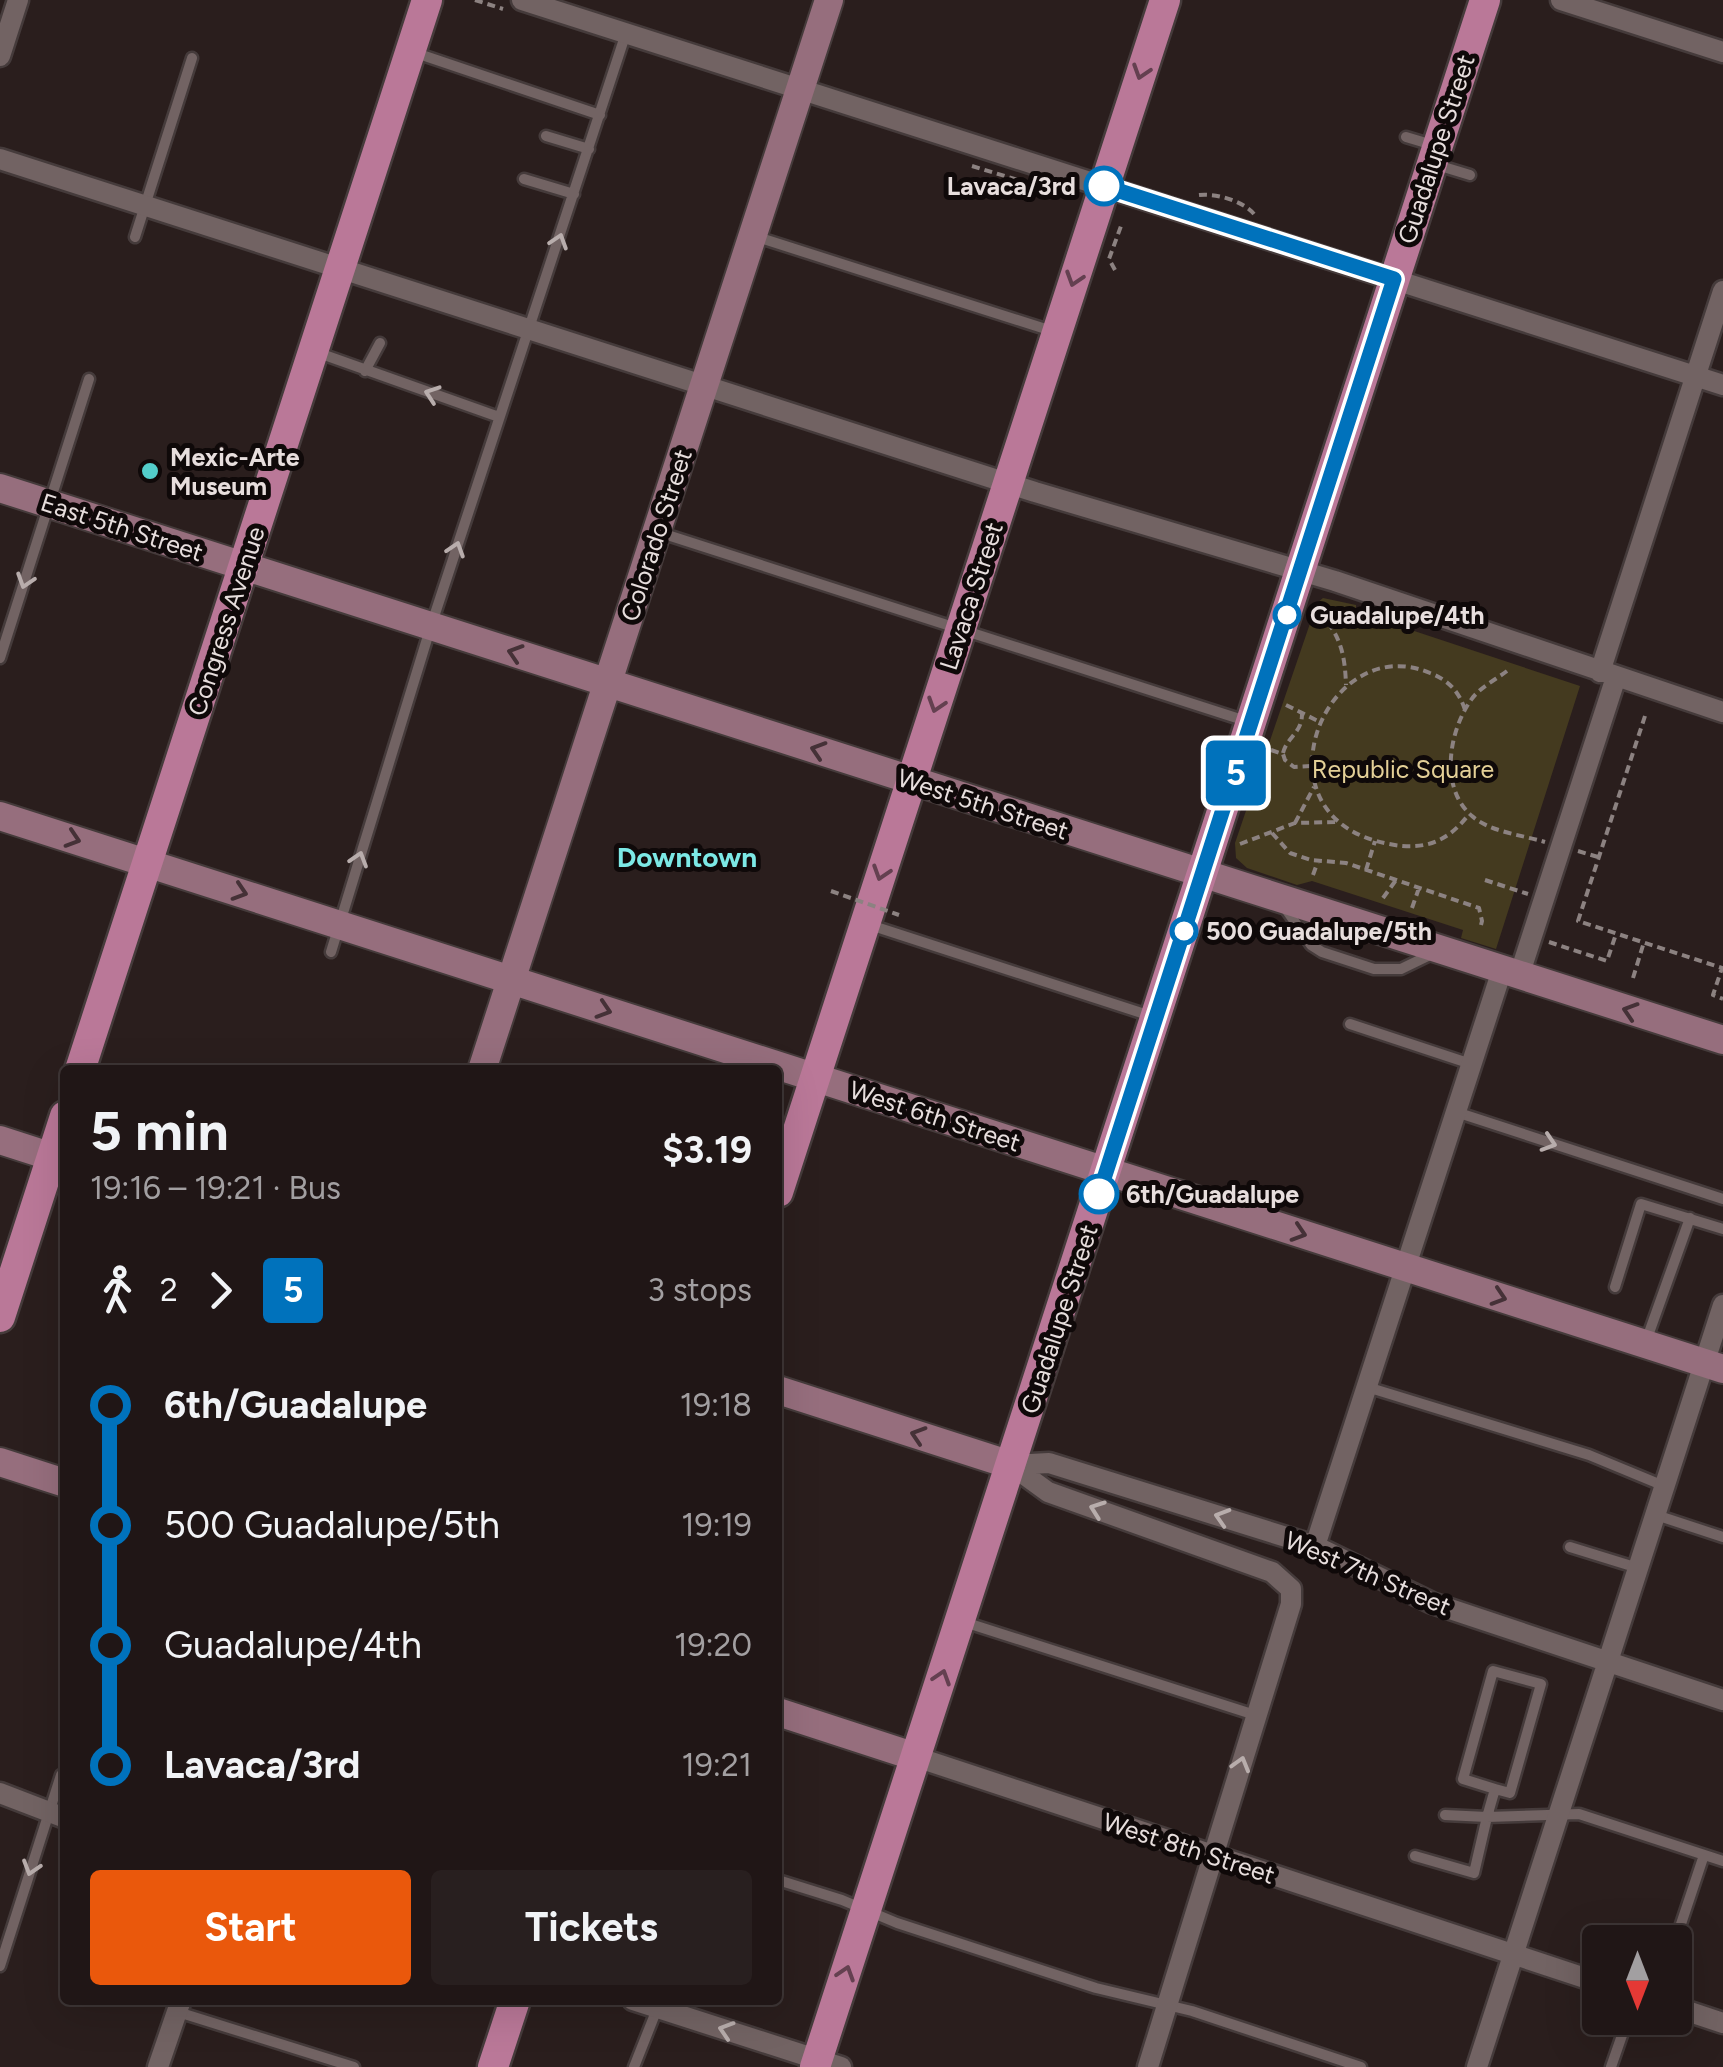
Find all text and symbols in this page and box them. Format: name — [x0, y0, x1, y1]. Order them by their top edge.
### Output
street label: Guadalupe Street — [1391, 51, 1481, 247]
one-way arrow — [1132, 63, 1153, 80]
marker: Lavaca/3rd — [1085, 167, 1123, 205]
place label: Lavaca/3rd — [947, 171, 1076, 201]
one-way arrow — [548, 233, 568, 250]
one-way arrow — [1065, 270, 1086, 287]
one-way arrow — [424, 385, 441, 406]
place label: Mexic-Arte Museum — [170, 442, 300, 501]
street label: Colorado Street — [614, 445, 698, 625]
marker: Mexic-Arte Museum — [139, 460, 161, 482]
street label: East 5th Street — [37, 487, 207, 567]
street label: Lavaca Street — [933, 518, 1009, 674]
street label: Congress Avenue — [181, 523, 271, 719]
one-way arrow — [445, 541, 465, 558]
one-way arrow — [16, 571, 37, 588]
place label: Guadalupe/4th — [1310, 600, 1484, 630]
marker: Guadalupe/4th — [1274, 602, 1300, 628]
one-way arrow — [507, 644, 524, 665]
one-way arrow — [927, 696, 948, 713]
line badge: 5 — [1204, 740, 1268, 806]
one-way arrow — [811, 742, 828, 762]
text: 5 — [1226, 752, 1246, 794]
park label: Republic Square — [1312, 754, 1494, 784]
street label: West 5th Street — [894, 762, 1072, 846]
one-way arrow — [64, 828, 81, 848]
district label: Downtown — [617, 840, 757, 874]
one-way arrow — [347, 851, 368, 868]
one-way arrow — [872, 864, 893, 881]
one-way arrow — [230, 881, 247, 901]
place label: 500 Guadalupe/5th — [1206, 916, 1432, 946]
marker: 500 Guadalupe/5th — [1171, 918, 1197, 944]
one-way arrow — [595, 998, 612, 1019]
one-way arrow — [1622, 1002, 1639, 1023]
street label: West 6th Street — [846, 1074, 1024, 1158]
text: 5 min — [90, 1098, 229, 1164]
text: $3.19 — [662, 1127, 752, 1173]
one-way arrow — [1539, 1132, 1556, 1152]
text: 19:16 – 19:21 · Bus — [90, 1169, 341, 1207]
marker: 6th/Guadalupe — [1080, 1175, 1118, 1213]
place label: 6th/Guadalupe — [1126, 1179, 1299, 1209]
street label: Guadalupe Street — [1014, 1221, 1104, 1417]
one-way arrow — [1290, 1221, 1307, 1242]
icon: walk — [90, 1263, 145, 1318]
icon: forward — [193, 1263, 248, 1318]
text: 5 — [283, 1269, 303, 1311]
text: 2 — [160, 1271, 178, 1309]
text: 3 stops — [647, 1271, 752, 1309]
one-way arrow — [1489, 1285, 1506, 1306]
text: 6th/Guadalupe — [164, 1382, 427, 1428]
text: 19:18 — [680, 1386, 752, 1424]
one-way arrow — [910, 1427, 927, 1447]
one-way arrow — [1089, 1501, 1106, 1521]
text: 500 Guadalupe/5th — [164, 1502, 500, 1548]
text: 19:19 — [681, 1506, 752, 1544]
one-way arrow — [1214, 1508, 1231, 1529]
street label: West 7th Street — [1281, 1525, 1455, 1621]
text: Guadalupe/4th — [164, 1622, 422, 1668]
text: 19:20 — [674, 1626, 752, 1664]
one-way arrow — [931, 1669, 951, 1686]
text: Lavaca/3rd — [164, 1742, 360, 1788]
text: 19:21 — [681, 1746, 752, 1784]
one-way arrow — [1229, 1756, 1250, 1773]
street label: West 8th Street — [1099, 1806, 1279, 1890]
one-way arrow — [22, 1859, 42, 1876]
button: Start — [90, 1870, 411, 1985]
button: Tickets — [431, 1870, 752, 1985]
north arrow — [1582, 1925, 1692, 2035]
map controls — [1582, 1925, 1692, 2035]
one-way arrow — [835, 1966, 855, 1983]
one-way arrow — [718, 2021, 735, 2041]

